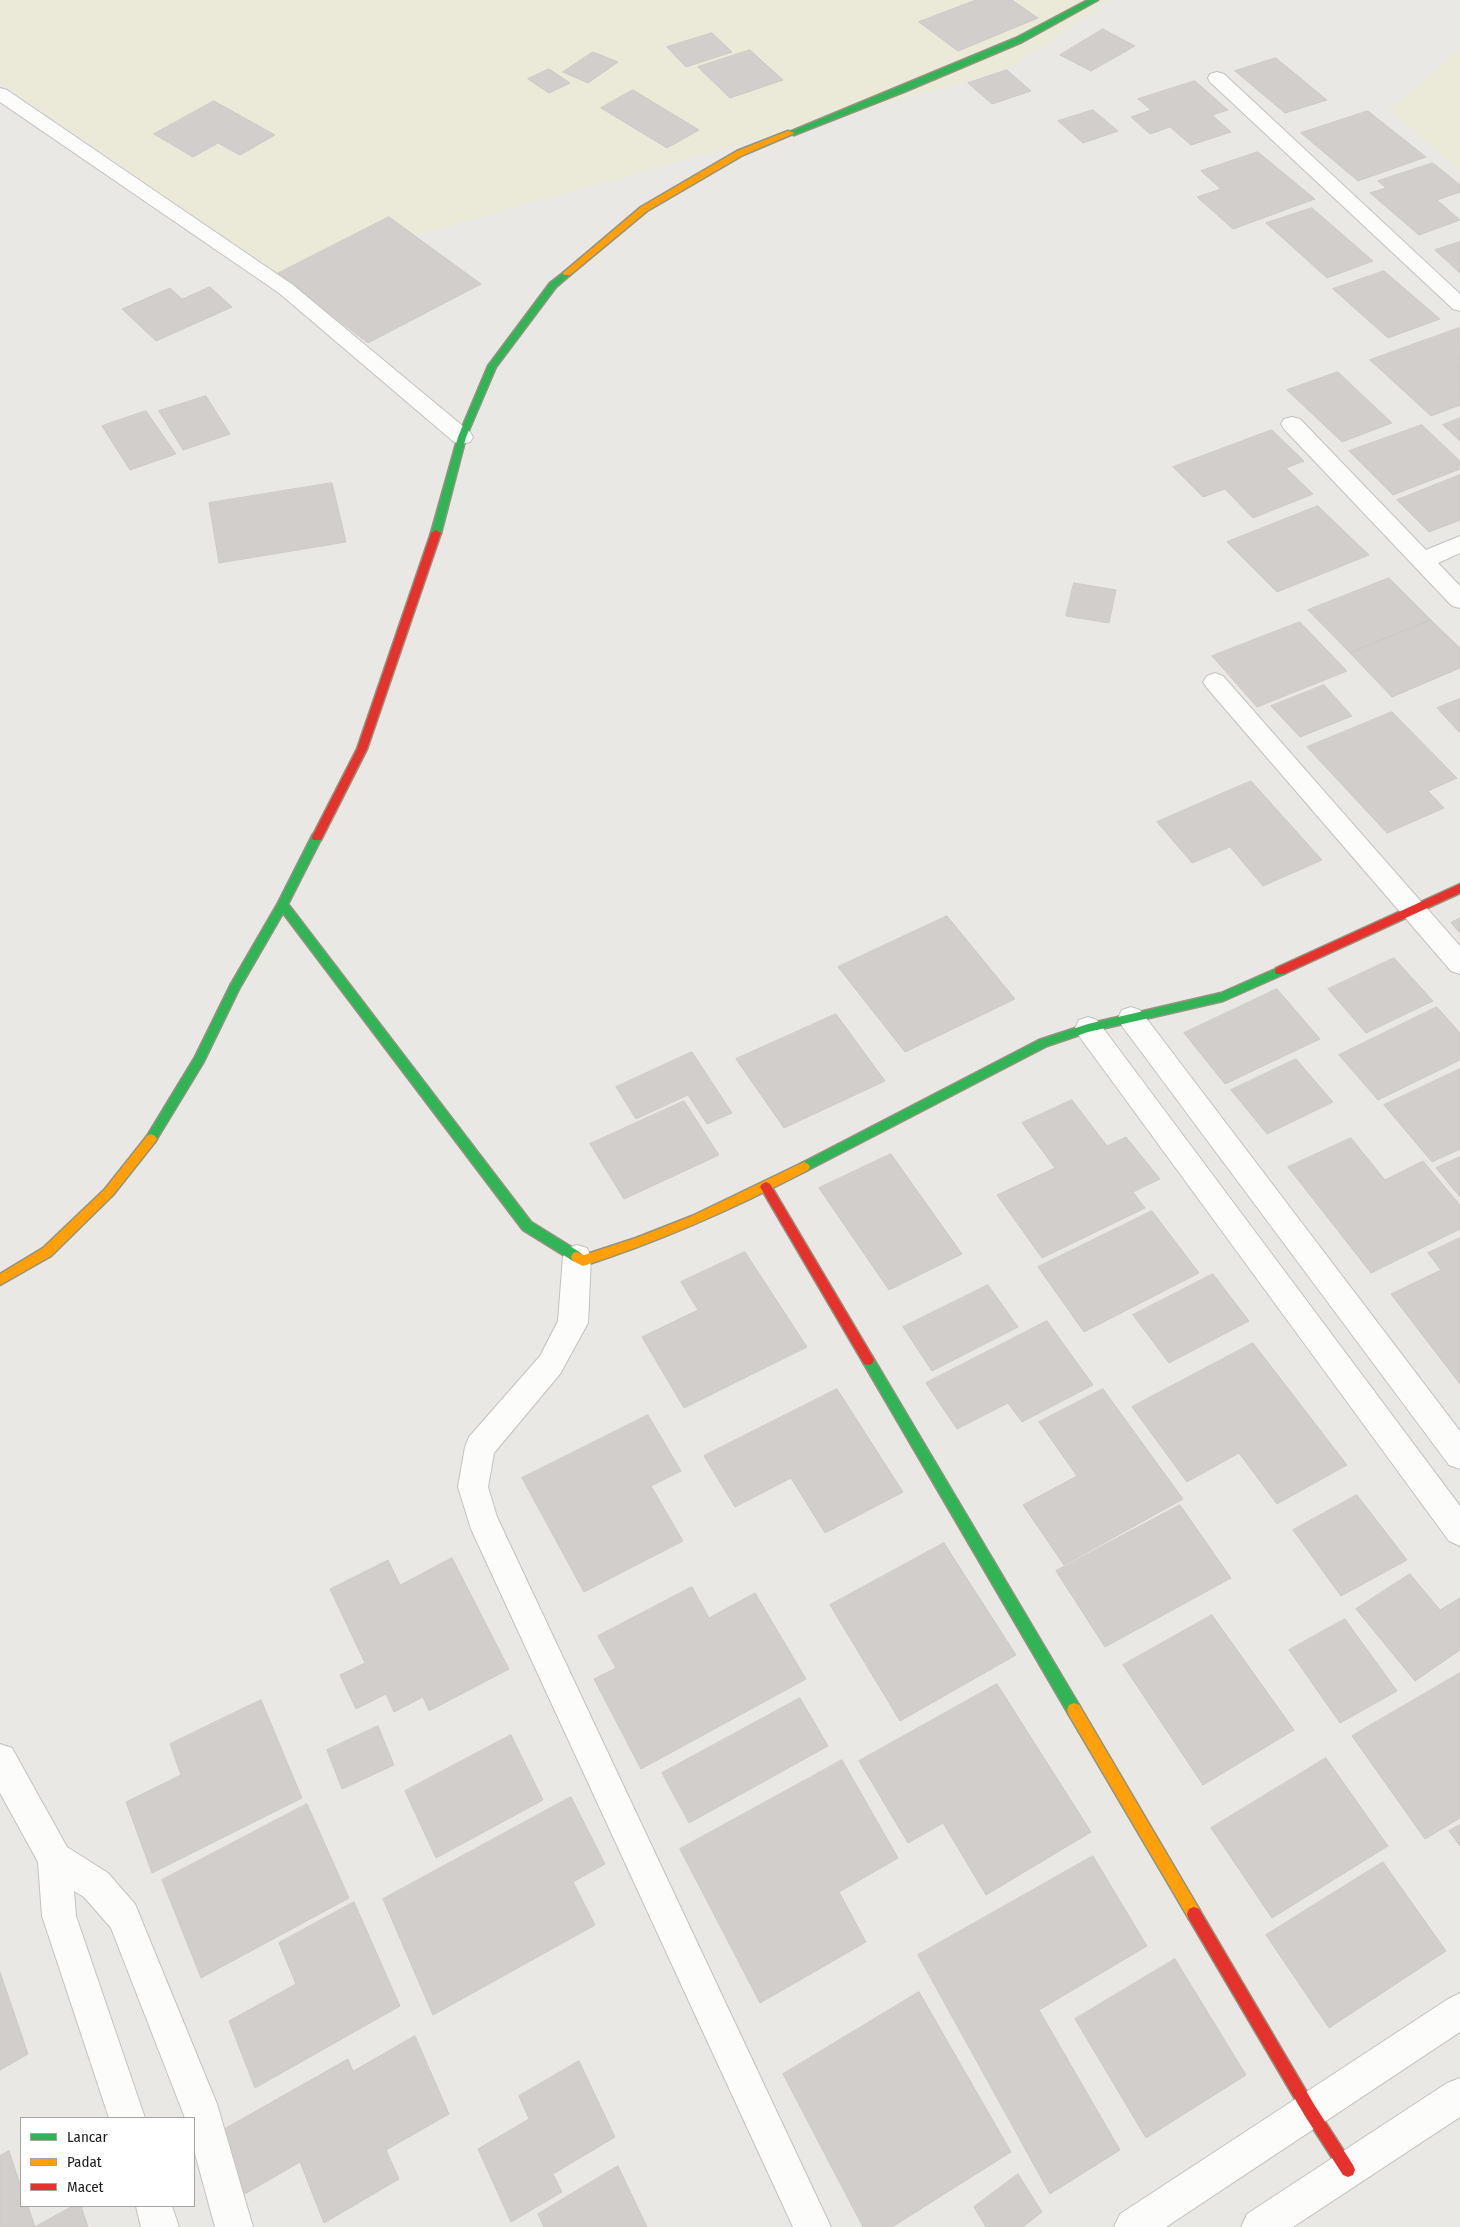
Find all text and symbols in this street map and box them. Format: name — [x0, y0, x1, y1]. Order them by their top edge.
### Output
legend — [20, 2117, 195, 2207]
text: Lancar — [67, 2128, 108, 2146]
text: Padat — [67, 2153, 102, 2171]
text: Macet — [67, 2178, 103, 2196]

